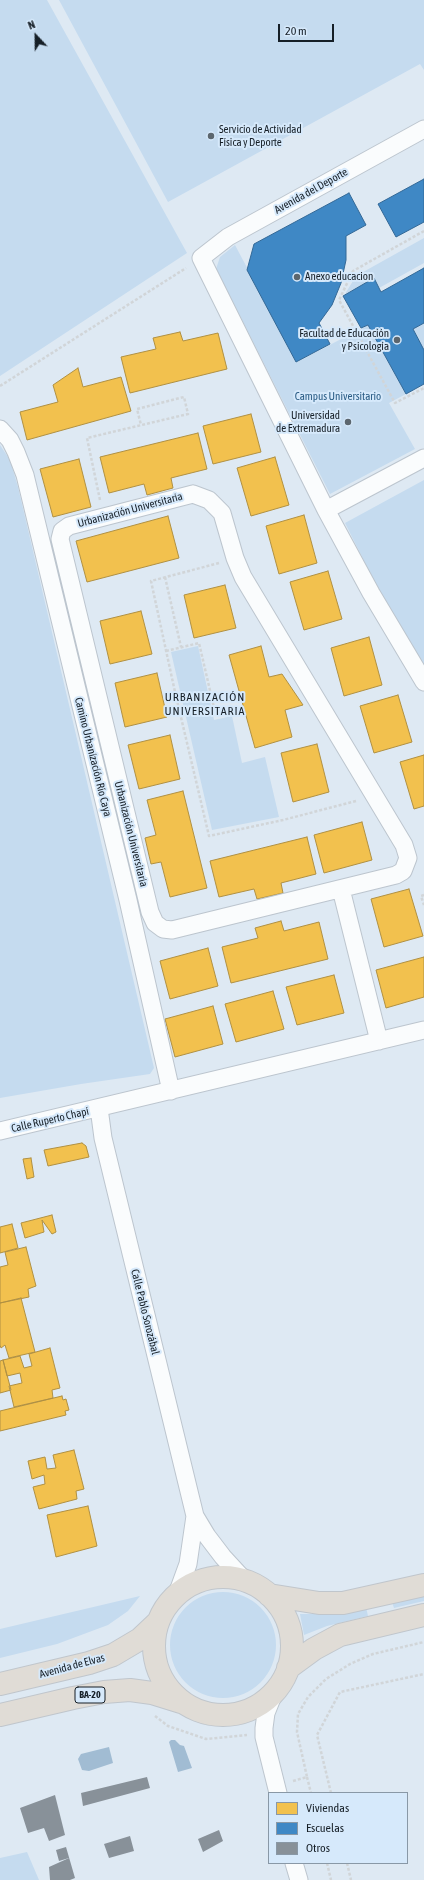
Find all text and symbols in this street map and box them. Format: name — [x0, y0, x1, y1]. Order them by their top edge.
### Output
north arrow — [16, 16, 56, 56]
scale bar — [280, 16, 336, 42]
text: N — [26, 18, 37, 32]
text: 20 m — [285, 24, 307, 38]
place label: Servicio de Actividad Física y Deporte — [219, 123, 302, 149]
marker: Servicio de Actividad Física y Deporte — [206, 131, 216, 141]
street label: Avenida del Deporte — [272, 165, 350, 217]
place label: Anexo educacion — [305, 270, 373, 284]
marker: Anexo educacion — [292, 272, 302, 282]
place label: Facultad de Educación y Psicología — [299, 327, 389, 353]
marker: Facultad de Educación y Psicología — [392, 335, 402, 345]
park label: Campus Universitario — [295, 390, 381, 404]
place label: Universidad de Extremadura — [276, 409, 340, 435]
marker: Universidad de Extremadura — [343, 417, 353, 427]
street label: Urbanización Universitaria — [76, 490, 184, 530]
district label: URBANIZACIÓN UNIVERSITARIA — [165, 690, 245, 718]
street label: Camino Urbanización Río Caya — [72, 696, 114, 818]
street label: Urbanización Universitaria — [112, 780, 150, 888]
street label: Calle Ruperto Chapí — [10, 1105, 90, 1135]
street label: Calle Pablo Sorozábal — [128, 1268, 162, 1356]
street label: Avenida de Elvas — [38, 1651, 106, 1681]
road number: BA-20 — [75, 1687, 105, 1703]
legend — [268, 1792, 408, 1864]
text: Viviendas — [306, 1801, 349, 1815]
text: Escuelas — [306, 1821, 344, 1835]
text: Otros — [306, 1841, 330, 1855]

